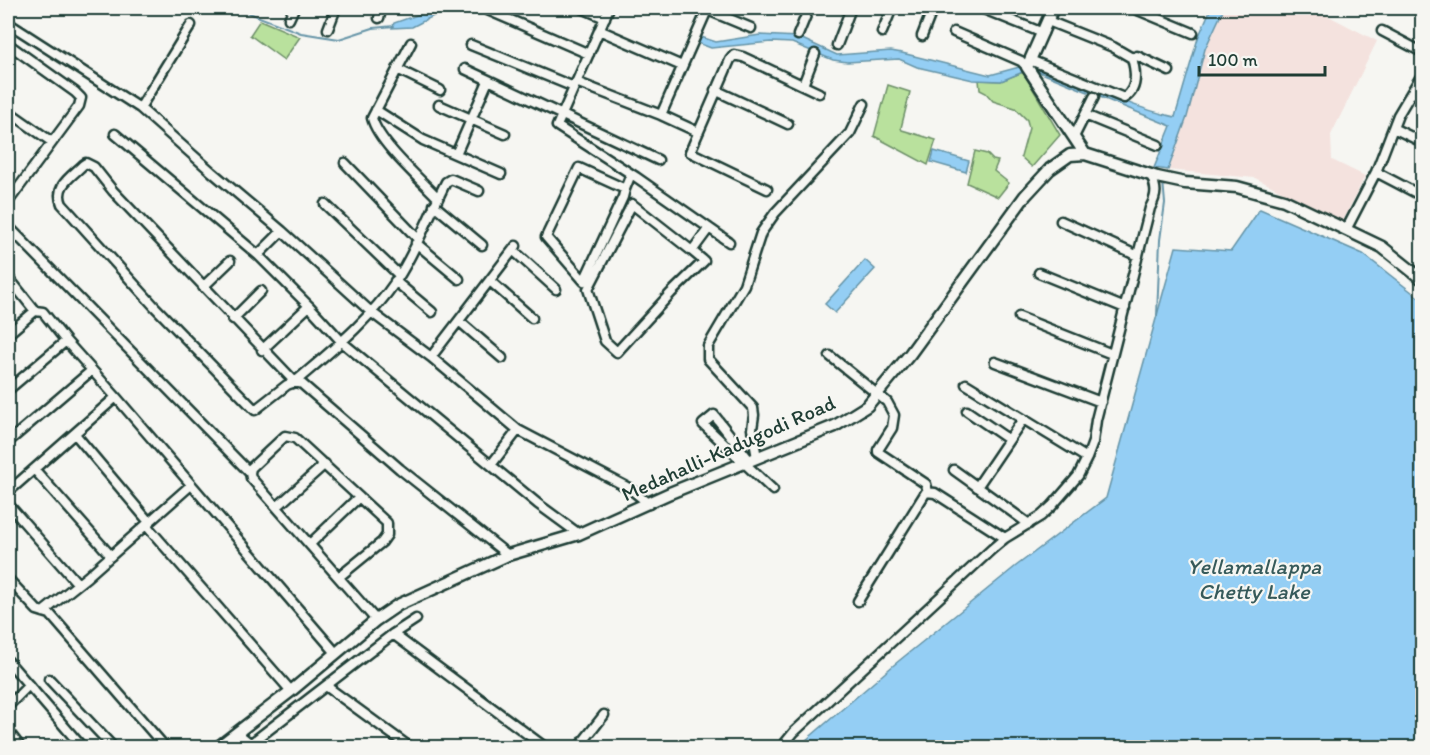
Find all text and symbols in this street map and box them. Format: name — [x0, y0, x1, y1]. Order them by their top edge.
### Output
scale bar — [1199, 39, 1325, 77]
text: 100 m — [1208, 49, 1258, 71]
street label: Medahalli-Kadugodi Road — [617, 390, 839, 506]
water label: Yellamallappa Chetty Lake — [1187, 553, 1322, 605]

